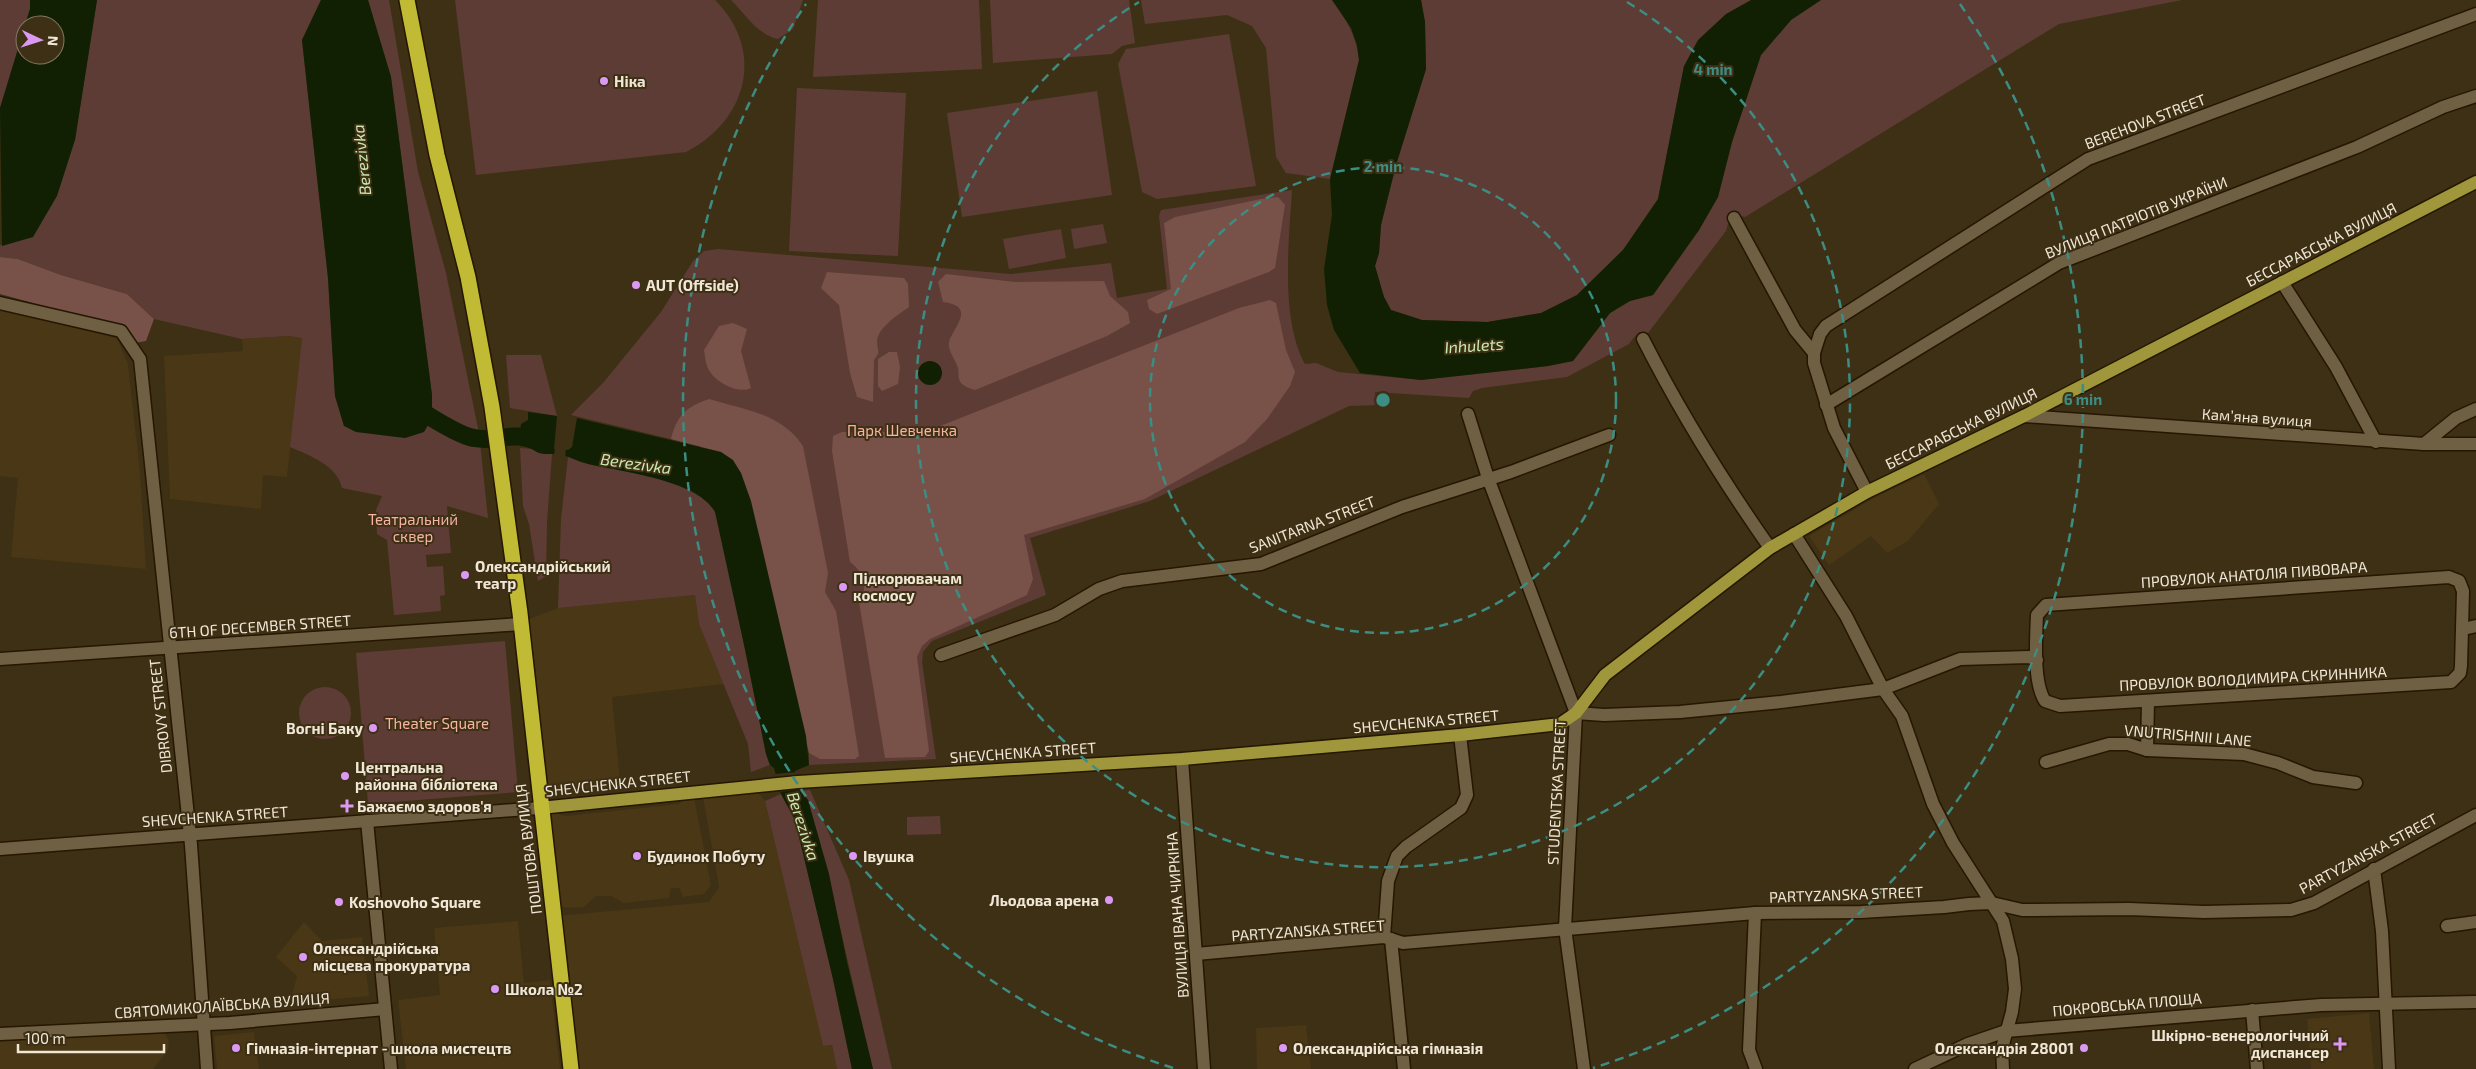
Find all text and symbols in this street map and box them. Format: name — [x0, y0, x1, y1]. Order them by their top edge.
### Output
north arrow — [15, 15, 65, 65]
text: N — [45, 35, 62, 47]
text: 4 min — [1693, 60, 1733, 78]
place label: Ніка — [614, 72, 646, 90]
marker: Ніка — [598, 75, 610, 87]
street label: BEREHOVA STREET — [2082, 90, 2208, 152]
water label: Berezivka — [348, 124, 374, 196]
text: 2 min — [1364, 157, 1402, 175]
street label: ВУЛИЦЯ ПАТРІОТІВ УКРАЇНИ — [2042, 172, 2230, 262]
street label: БЕССАРАБСЬКА ВУЛИЦЯ — [2243, 198, 2399, 290]
place label: AUT (Offside) — [646, 276, 739, 294]
marker: AUT (Offside) — [630, 279, 642, 291]
water label: Inhulets — [1444, 333, 1504, 357]
street label: БЕССАРАБСЬКА ВУЛИЦЯ — [1882, 383, 2040, 473]
text: 6 min — [2064, 390, 2102, 408]
centre of rings — [1374, 391, 1392, 409]
street label: Камʼяна вулиця — [2201, 404, 2313, 431]
park label: Парк Шевченка — [847, 421, 957, 439]
water label: Berezivka — [599, 449, 673, 477]
street label: SANITARNA STREET — [1246, 492, 1378, 556]
park label: Театральний сквер — [368, 510, 458, 545]
place label: Олександрійський театр — [475, 557, 611, 592]
street label: ПРОВУЛОК АНАТОЛІЯ ПИВОВАРА — [2140, 557, 2369, 591]
marker: Олександрійський театр — [459, 569, 471, 581]
place label: Підкорювачам космосу — [853, 569, 962, 604]
marker: Підкорювачам космосу — [837, 581, 849, 593]
street label: 6TH OF DECEMBER STREET — [168, 611, 352, 641]
street label: DIBROVY STREET — [145, 658, 175, 774]
street label: ПРОВУЛОК ВОЛОДИМИРА СКРИННИКА — [2119, 662, 2388, 694]
street label: SHEVCHENKA STREET — [1352, 706, 1500, 736]
park label: Theater Square — [385, 714, 489, 732]
street label: STUDENTSKA STREET — [1543, 718, 1569, 866]
place label: Вогні Баку — [286, 719, 363, 737]
street label: VNUTRISHNII LANE — [2124, 720, 2252, 750]
marker: Вогні Баку — [367, 722, 379, 734]
street label: SHEVCHENKA STREET — [949, 738, 1097, 766]
place label: Центральна районна бібліотека — [355, 758, 498, 793]
street label: SHEVCHENKA STREET — [544, 766, 692, 800]
marker: Центральна районна бібліотека — [339, 770, 351, 782]
street label: ПОШТОВА ВУЛИЦЯ — [511, 783, 545, 915]
water label: Berezivka — [784, 789, 824, 863]
place label: Бажаємо здоров'я — [357, 797, 492, 815]
marker: Бажаємо здоров'я — [341, 800, 353, 812]
street label: SHEVCHENKA STREET — [141, 802, 289, 830]
street label: PARTYZANSKA STREET — [2296, 809, 2440, 897]
street label: ВУЛИЦЯ ІВАНА ЧИРКІНА — [1162, 831, 1192, 999]
place label: Будинок Побуту — [647, 847, 766, 865]
place label: Івушка — [863, 847, 914, 865]
marker: Будинок Побуту — [631, 850, 643, 862]
marker: Івушка — [847, 850, 859, 862]
street label: PARTYZANSKA STREET — [1769, 882, 1924, 906]
place label: Льодова арена — [989, 891, 1099, 909]
place label: Koshovoho Square — [349, 893, 481, 911]
marker: Льодова арена — [1103, 894, 1115, 906]
marker: Koshovoho Square — [333, 896, 345, 908]
street label: PARTYZANSKA STREET — [1231, 916, 1386, 944]
place label: Олександрійська місцева прокуратура — [313, 939, 470, 974]
marker: Олександрійська місцева прокуратура — [297, 951, 309, 963]
place label: Школа №2 — [505, 980, 583, 998]
marker: Школа №2 — [489, 983, 501, 995]
street label: СВЯТОМИКОЛАЇВСЬКА ВУЛИЦЯ — [114, 988, 330, 1022]
street label: ПОКРОВСЬКА ПЛОЩА — [2052, 988, 2203, 1019]
scale bar — [18, 1022, 164, 1054]
place label: Шкірно-венерологічний диспансер — [2151, 1026, 2329, 1061]
text: 100 m — [25, 1029, 66, 1047]
marker: Шкірно-венерологічний диспансер — [2333, 1037, 2347, 1051]
place label: Гімназія-інтернат - школа мистецтв — [246, 1039, 512, 1057]
place label: Олександрійська гімназія — [1293, 1039, 1483, 1057]
place label: Олександрія 28001 — [1935, 1039, 2074, 1057]
marker: Гімназія-інтернат - школа мистецтв — [230, 1042, 242, 1054]
marker: Олександрійська гімназія — [1277, 1042, 1289, 1054]
marker: Олександрія 28001 — [2078, 1042, 2090, 1054]

